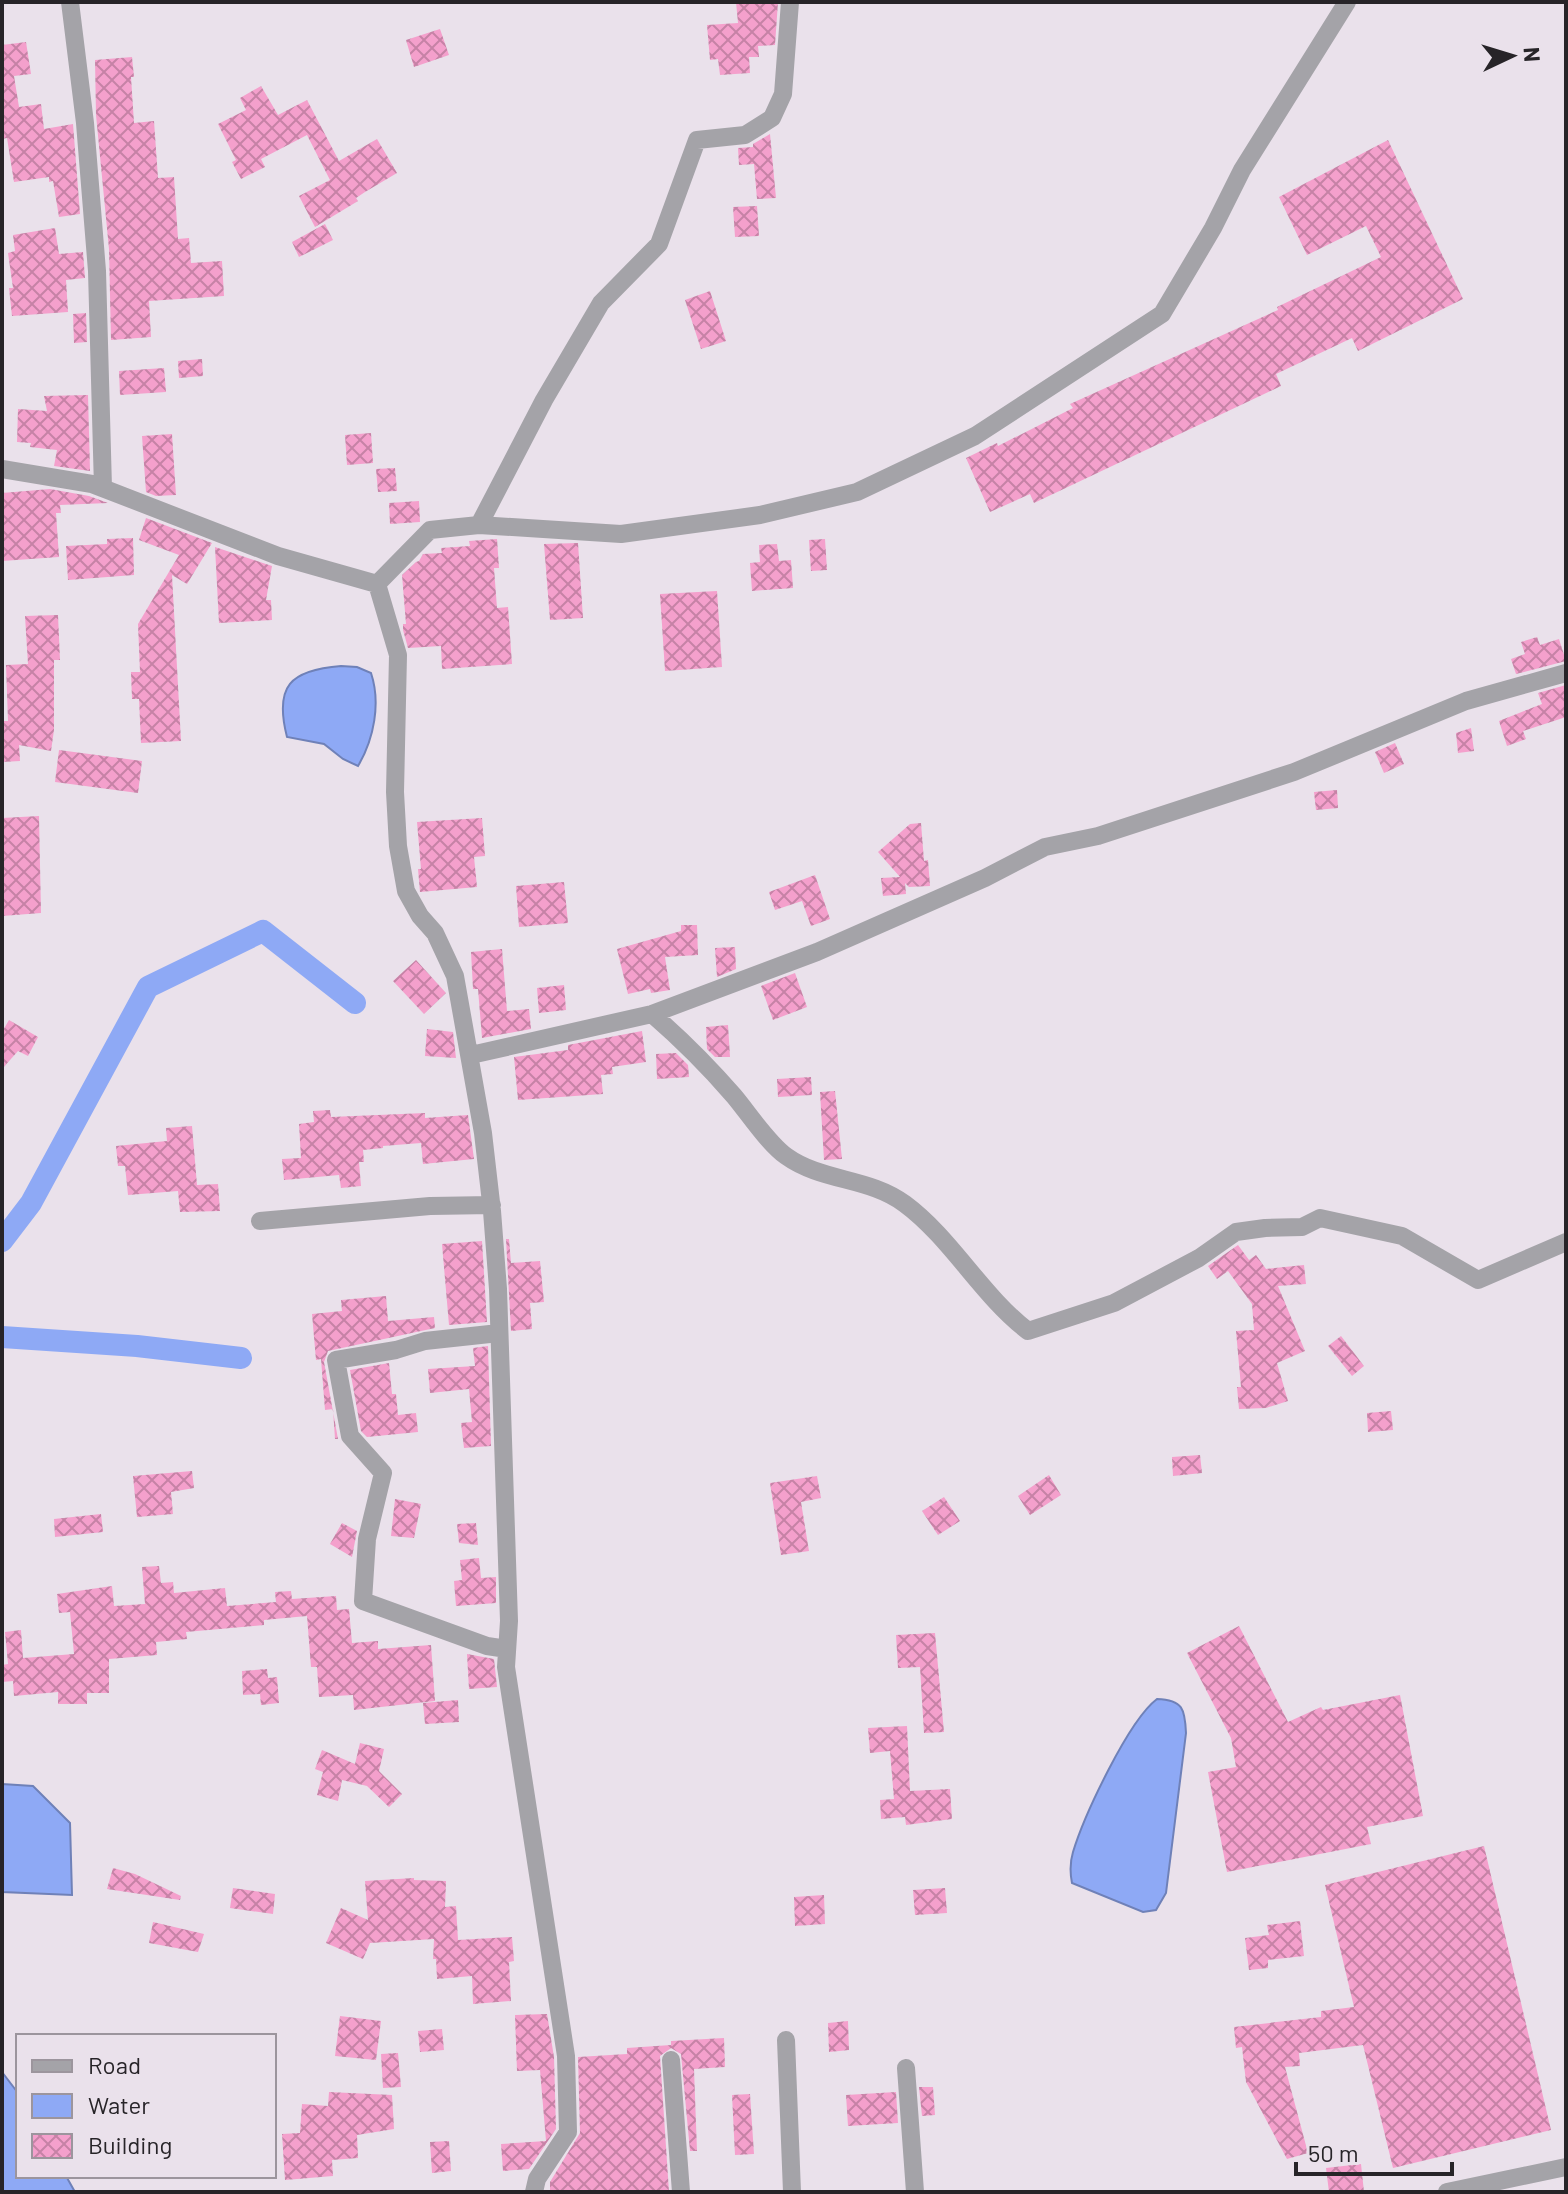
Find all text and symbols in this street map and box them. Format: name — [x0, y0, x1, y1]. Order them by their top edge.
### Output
north arrow — [1472, 16, 1552, 96]
text: N — [1519, 46, 1546, 63]
legend — [16, 2034, 276, 2178]
text: Road — [88, 2050, 141, 2079]
text: Water — [88, 2090, 150, 2119]
scale bar — [1296, 2126, 1452, 2176]
text: Building — [88, 2130, 172, 2159]
text: 50 m — [1308, 2138, 1359, 2167]

